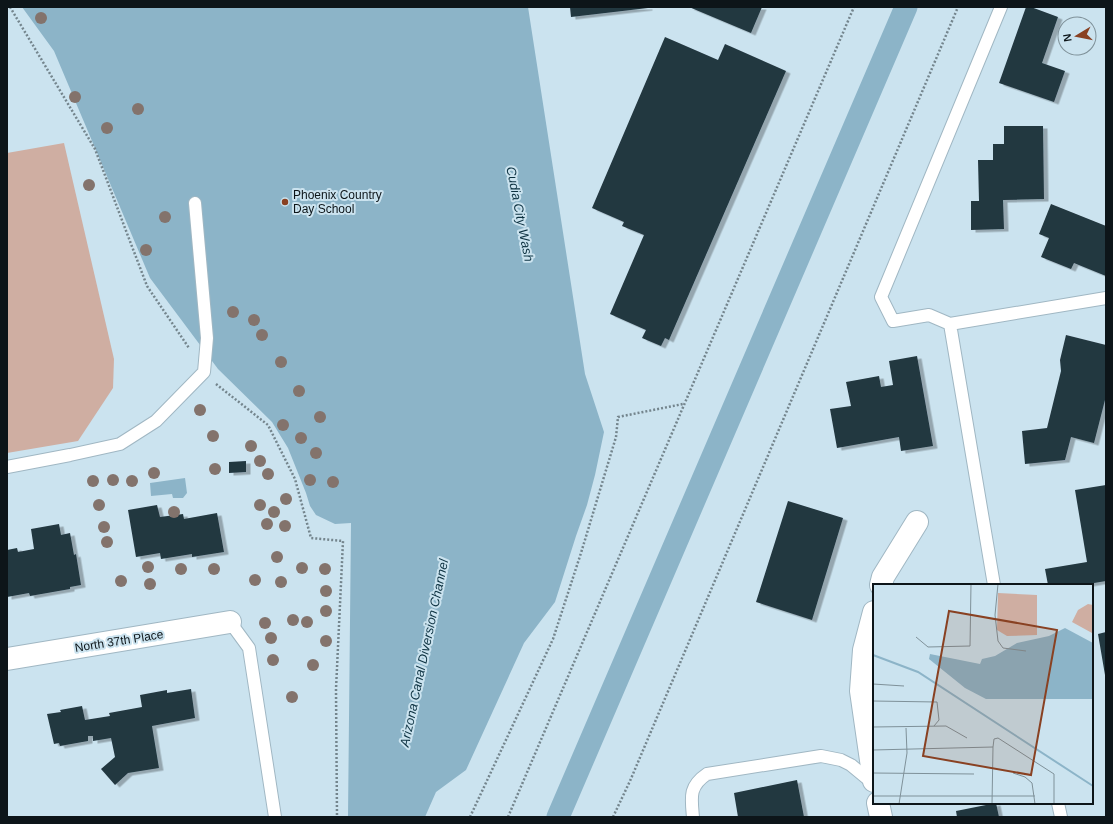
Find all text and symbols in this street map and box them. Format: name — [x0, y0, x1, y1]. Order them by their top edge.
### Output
north arrow — [1057, 16, 1097, 56]
text: N — [1061, 33, 1074, 43]
water label: Cudia City Wash — [503, 165, 537, 263]
place label: Phoenix Country Day School — [293, 188, 382, 216]
marker: Phoenix Country Day School — [280, 197, 290, 207]
water label: Arizona Canal Diversion Channel — [397, 557, 451, 749]
inset map — [873, 584, 1093, 804]
street label: North 37th Place — [74, 627, 165, 655]

